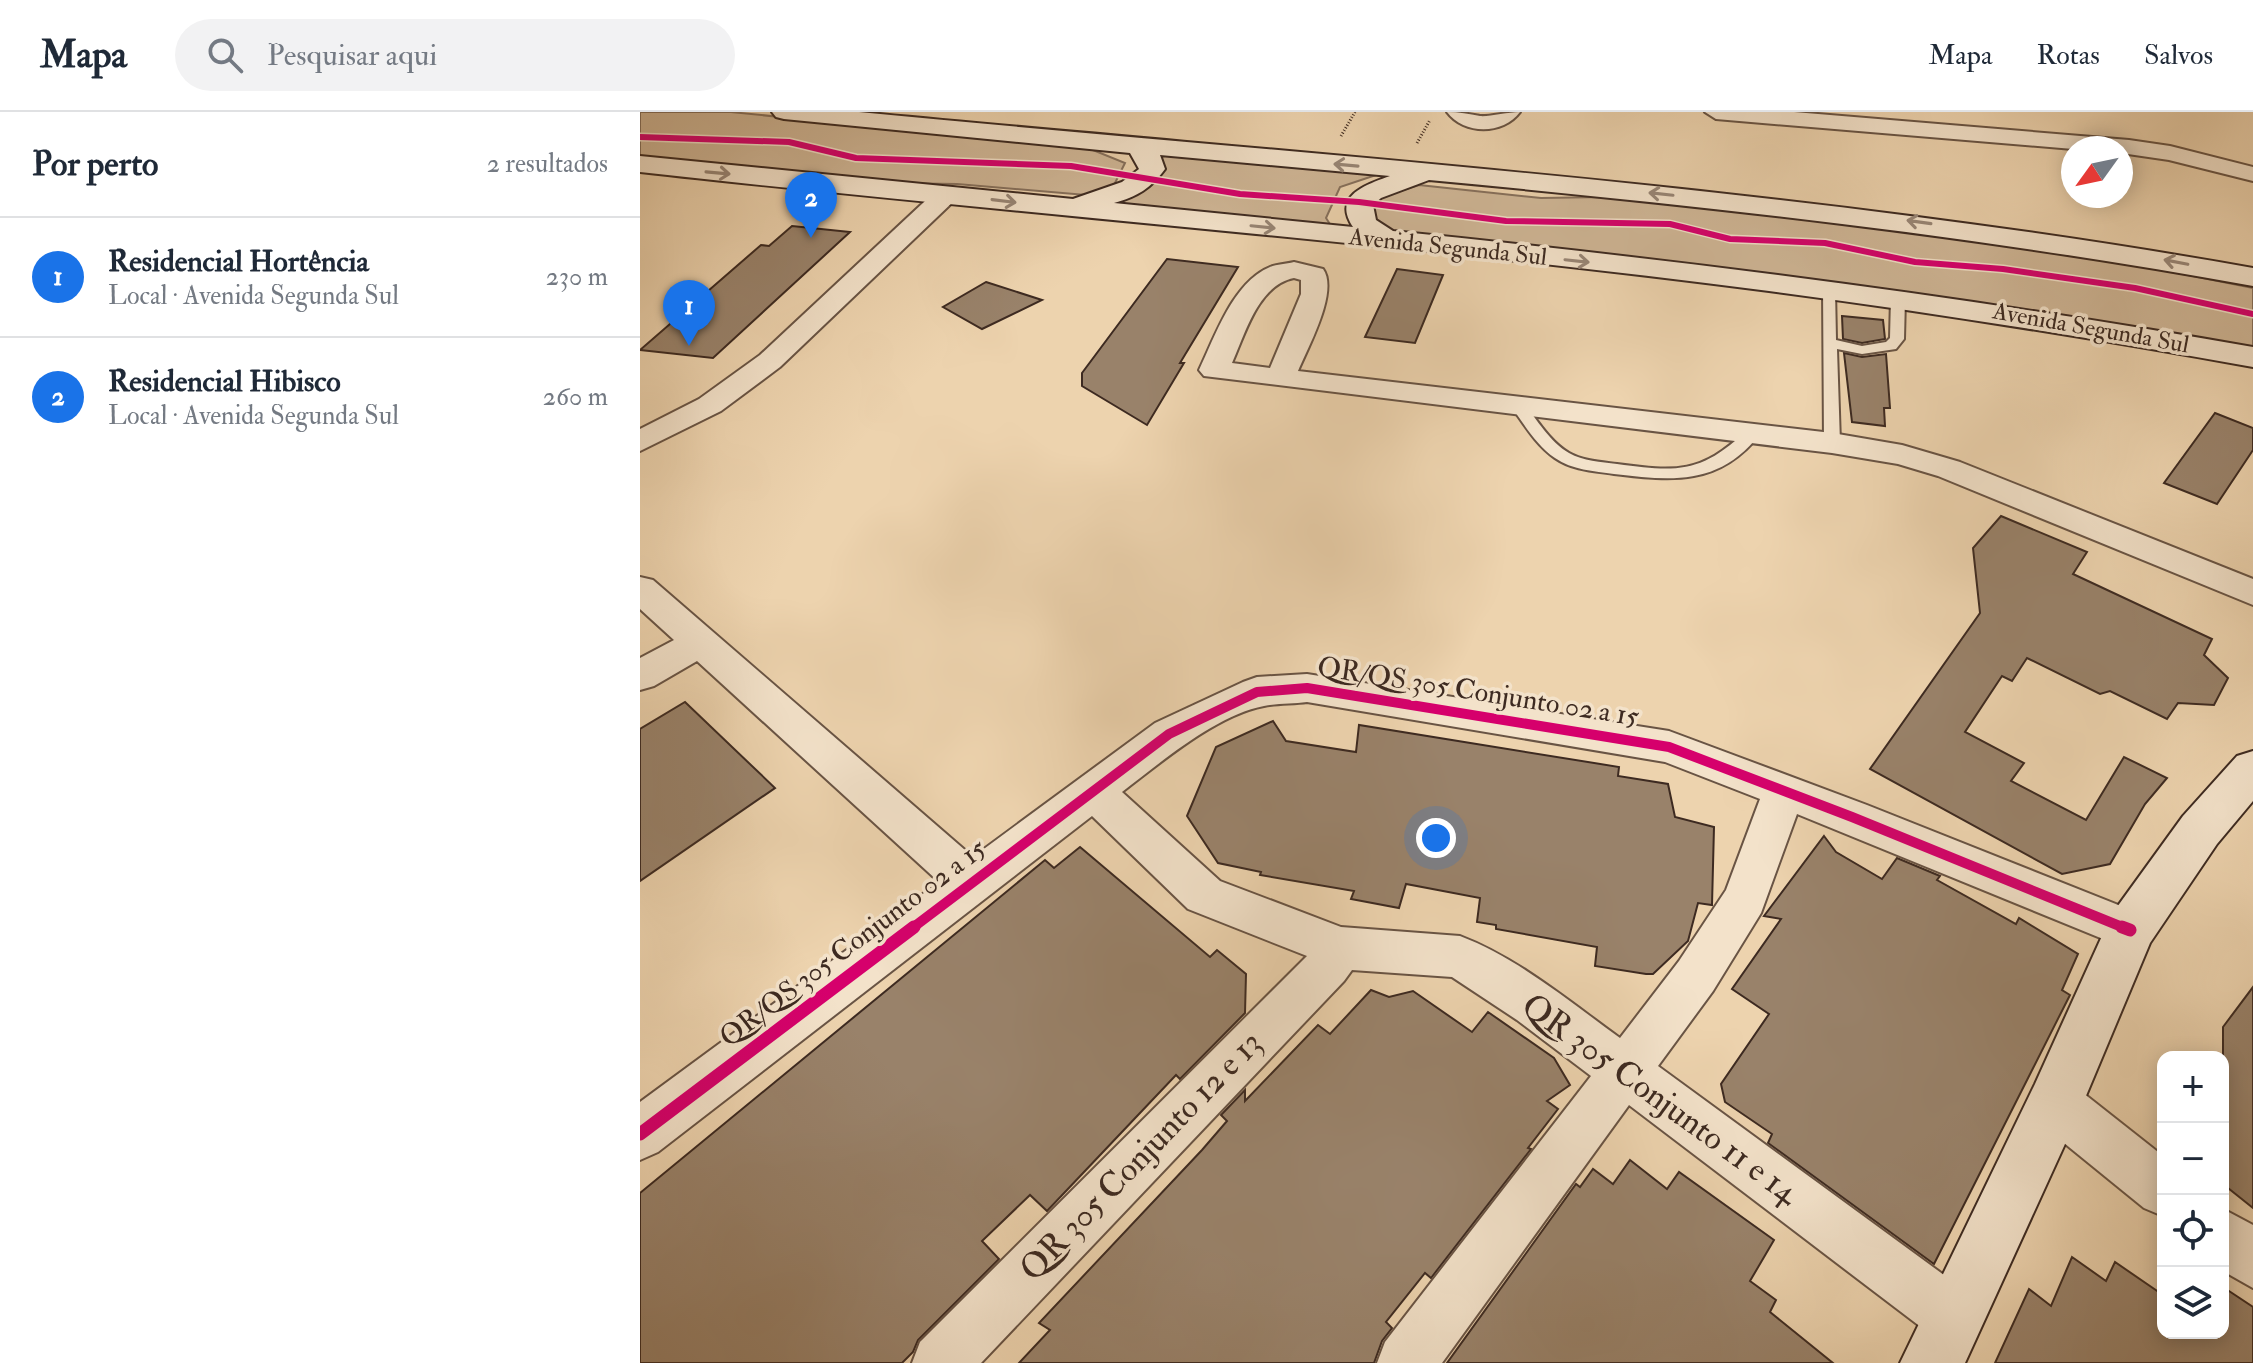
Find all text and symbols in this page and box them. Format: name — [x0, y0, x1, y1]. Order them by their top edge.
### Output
search box — [175, 19, 735, 91]
text: Mapa — [40, 31, 127, 79]
icon: search — [203, 33, 247, 77]
text: Pesquisar aqui — [267, 37, 437, 74]
text: Mapa — [1928, 38, 1992, 73]
text: Rotas — [2036, 38, 2100, 73]
text: Salvos — [2144, 38, 2213, 73]
north arrow — [2061, 136, 2133, 208]
text: Por perto — [32, 143, 158, 186]
text: 2 resultados — [487, 148, 608, 180]
one-way arrow — [1333, 157, 1360, 172]
one-way arrow — [704, 165, 730, 180]
pin: 2 — [785, 172, 837, 238]
one-way arrow — [1648, 186, 1675, 201]
one-way arrow — [990, 193, 1017, 208]
one-way arrow — [1907, 214, 1933, 229]
one-way arrow — [1249, 220, 1276, 235]
street label: Avenida Segunda Sul — [1346, 221, 1549, 273]
text: Residencial Hortência — [108, 243, 369, 280]
one-way arrow — [1563, 253, 1590, 268]
one-way arrow — [2164, 254, 2190, 269]
text: 1 — [53, 261, 63, 293]
text: 230 m — [546, 261, 608, 293]
text: Local · Avenida Segunda Sul — [108, 280, 399, 312]
pin: 1 — [663, 280, 715, 346]
street label: Avenida Segunda Sul — [1989, 295, 2192, 361]
text: Residencial Hibisco — [108, 363, 341, 400]
text: 2 — [51, 381, 65, 413]
text: 260 m — [543, 381, 608, 413]
text: Local · Avenida Segunda Sul — [108, 400, 399, 432]
street label: QR/QS 305 Conjunto 02 a 15 — [1315, 649, 1642, 735]
your location — [1416, 818, 1456, 858]
street label: QR/QS 305 Conjunto 02 a 15 — [713, 831, 994, 1055]
street label: QR 305 Conjunto 11 e 14 — [1513, 984, 1808, 1215]
street label: QR 305 Conjunto 12 e 13 — [1010, 1022, 1272, 1290]
map controls — [2157, 1051, 2229, 1339]
button: + — [2157, 1051, 2229, 1123]
button: − — [2157, 1123, 2229, 1195]
button: locate — [2157, 1195, 2229, 1267]
button: layers — [2157, 1267, 2229, 1339]

